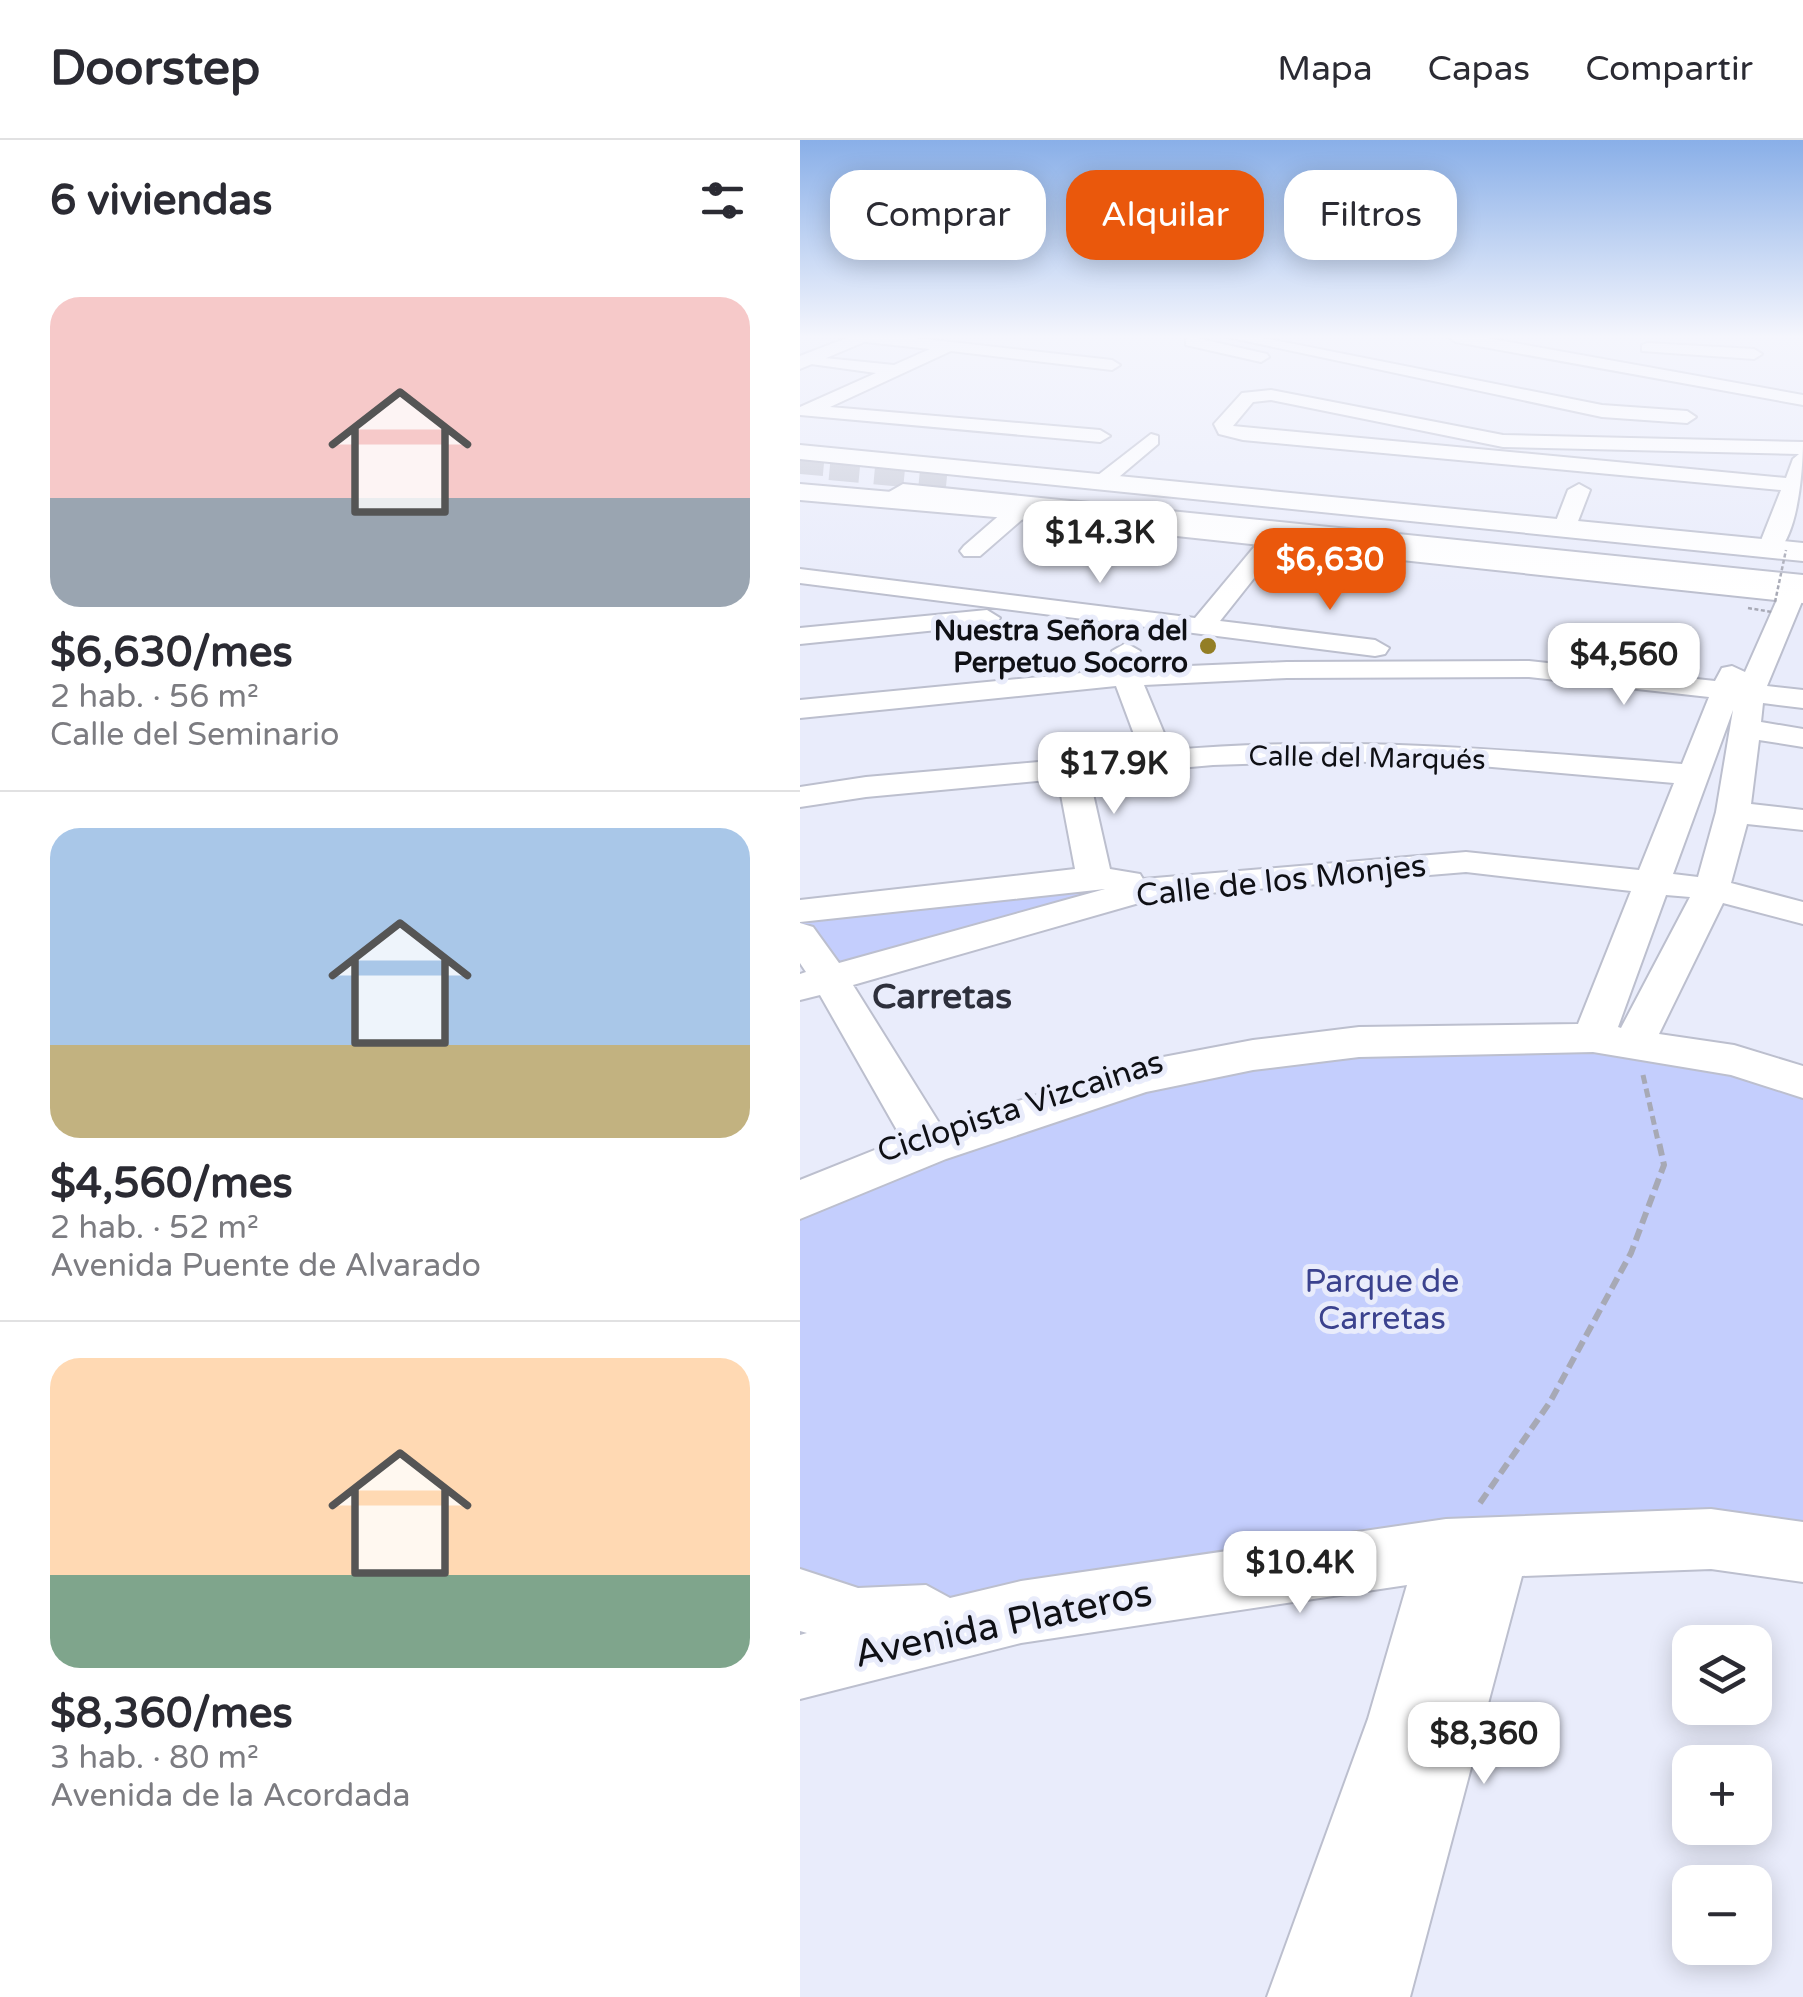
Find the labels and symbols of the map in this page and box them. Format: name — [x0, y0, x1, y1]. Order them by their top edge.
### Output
pin: $14.3K — [1019, 501, 1181, 586]
pin: $6,630 — [1249, 528, 1411, 613]
place label: Nuestra Señora del Perpetuo Socorro — [934, 614, 1188, 680]
pin: $4,560 — [1543, 623, 1705, 708]
marker: Nuestra Señora del Perpetuo Socorro — [1197, 635, 1219, 657]
pin: $17.9K — [1033, 732, 1195, 817]
street label: Calle del Marqués — [1248, 739, 1486, 777]
street label: Calle de los Monjes — [1134, 847, 1428, 915]
district label: Carretas — [872, 976, 1012, 1018]
street label: Ciclopista Vizcainas — [873, 1043, 1168, 1171]
park label: Parque de Carretas — [1305, 1263, 1459, 1338]
pin: $10.4K — [1219, 1531, 1381, 1616]
street label: Avenida Plateros — [850, 1570, 1156, 1678]
pin: $8,360 — [1403, 1702, 1565, 1787]

